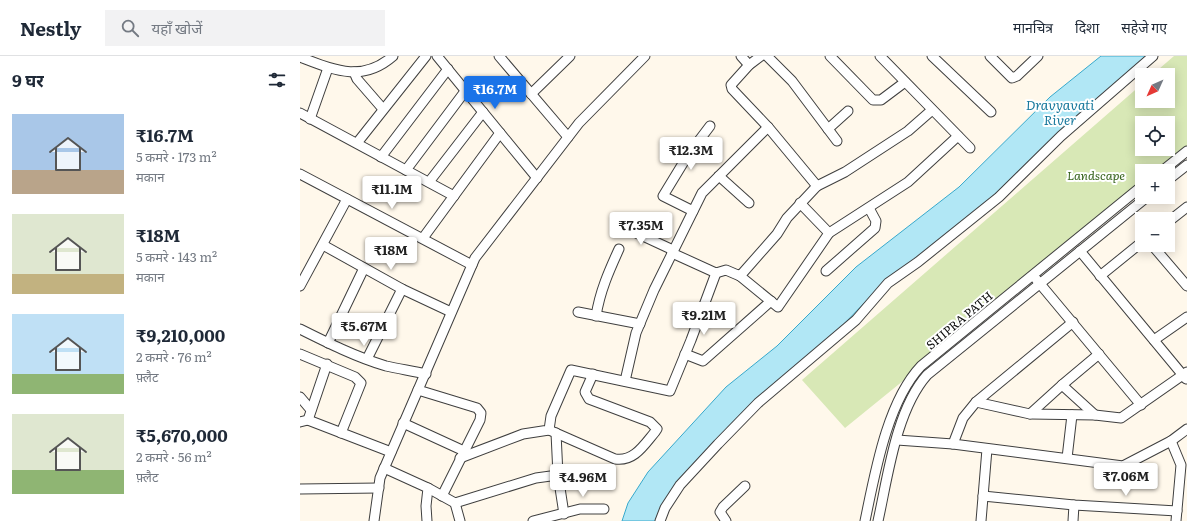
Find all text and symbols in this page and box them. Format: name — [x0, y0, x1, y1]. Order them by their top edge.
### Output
search box — [105, 10, 385, 46]
text: Nestly — [20, 14, 81, 42]
text: यहाँ खोजें — [151, 16, 202, 39]
icon: search — [119, 17, 141, 39]
text: मानचित्र — [1013, 17, 1053, 37]
text: दिशा — [1075, 17, 1099, 37]
text: सहेजे गए — [1121, 17, 1167, 37]
text: 9 घर — [12, 67, 44, 92]
north arrow — [1135, 68, 1175, 108]
map controls — [1135, 68, 1175, 252]
icon: filters — [266, 69, 288, 91]
pin: ₹16.7M — [462, 76, 528, 110]
text: ₹16.7M — [473, 79, 517, 98]
water label: Dravyavati River — [1026, 95, 1094, 129]
button: locate — [1135, 116, 1175, 156]
text: ₹16.7M — [136, 122, 194, 147]
icon: home — [44, 130, 92, 178]
pin: ₹12.3M — [658, 137, 724, 171]
text: ₹12.3M — [669, 140, 713, 159]
text: 5 कमरे · 173 m² — [136, 147, 217, 166]
button: + — [1135, 164, 1175, 204]
park label: Landscape — [1067, 166, 1125, 184]
text: मकान — [136, 167, 164, 186]
pin: ₹11.1M — [359, 176, 425, 210]
text: ₹11.1M — [371, 179, 413, 198]
pin: ₹7.35M — [608, 212, 674, 246]
button: − — [1135, 212, 1175, 252]
text: ₹7.35M — [618, 215, 664, 234]
text: ₹18M — [136, 222, 180, 247]
icon: home — [44, 230, 92, 278]
pin: ₹18M — [367, 237, 415, 271]
text: ₹18M — [374, 240, 408, 259]
text: 5 कमरे · 143 m² — [136, 247, 217, 266]
text: मकान — [136, 267, 164, 286]
street label: SHIPRA PATH — [922, 287, 996, 353]
pin: ₹9.21M — [671, 302, 737, 336]
text: ₹9.21M — [682, 305, 726, 324]
pin: ₹5.67M — [331, 313, 397, 347]
text: ₹5.67M — [341, 316, 387, 335]
text: ₹9,210,000 — [136, 322, 225, 347]
icon: home — [44, 330, 92, 378]
text: 2 कमरे · 76 m² — [136, 347, 212, 366]
text: फ़्लैट — [136, 367, 159, 386]
text: ₹5,670,000 — [136, 422, 228, 447]
icon: home — [44, 430, 92, 478]
text: 2 कमरे · 56 m² — [136, 447, 212, 466]
pin: ₹7.06M — [1093, 463, 1159, 497]
pin: ₹4.96M — [550, 464, 616, 498]
text: ₹7.06M — [1103, 466, 1149, 485]
text: फ़्लैट — [136, 467, 159, 486]
text: ₹4.96M — [559, 467, 607, 486]

